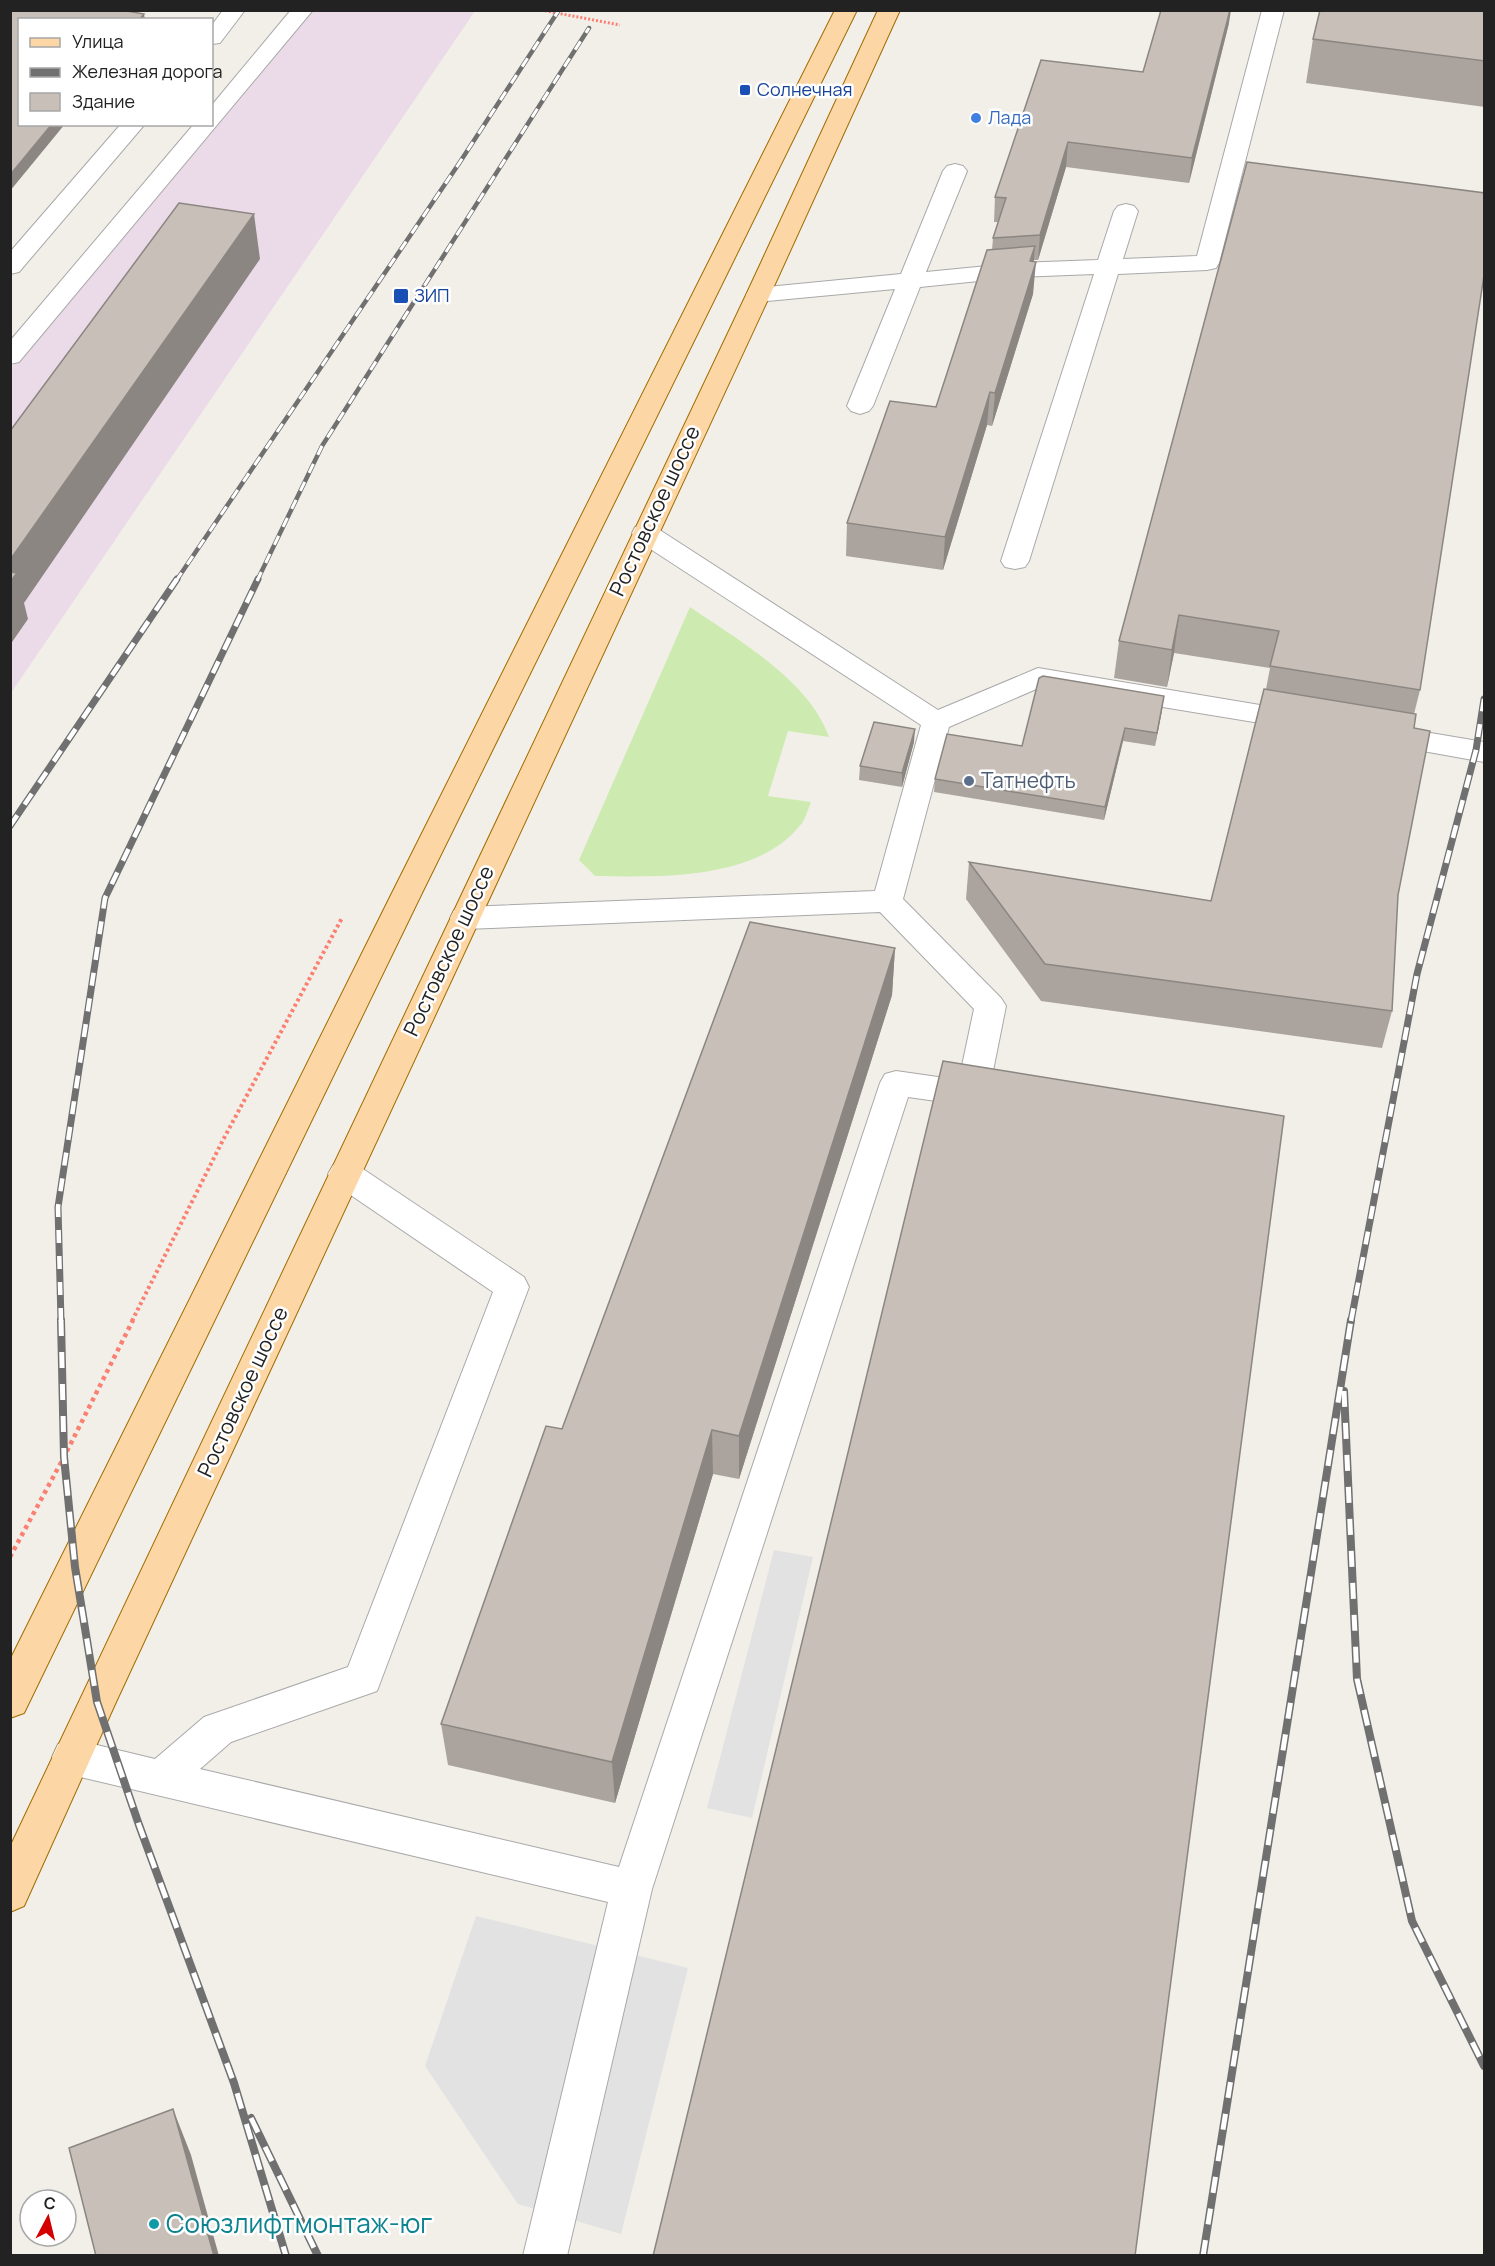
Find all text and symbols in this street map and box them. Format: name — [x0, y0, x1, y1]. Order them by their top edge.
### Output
legend — [18, 18, 213, 126]
text: Улица — [72, 29, 124, 53]
text: Железная дорога — [72, 59, 223, 83]
place label: Солнечная — [757, 77, 852, 101]
marker: Солнечная — [738, 83, 752, 97]
text: Здание — [72, 89, 135, 113]
place label: Лада — [988, 105, 1031, 129]
marker: Лада — [969, 111, 983, 125]
place label: ЗИП — [414, 283, 450, 307]
marker: ЗИП — [392, 287, 410, 305]
street label: Ростовское шоссе — [602, 421, 706, 600]
place label: Татнефть — [981, 766, 1076, 794]
marker: Татнефть — [962, 774, 976, 788]
street label: Ростовское шоссе — [396, 861, 500, 1040]
street label: Ростовское шоссе — [190, 1302, 294, 1481]
north arrow — [18, 2188, 78, 2248]
text: С — [43, 2191, 57, 2215]
place label: Союзлифтмонтаж-юг — [166, 2205, 432, 2241]
marker: Союзлифтмонтаж-юг — [147, 2217, 161, 2231]

